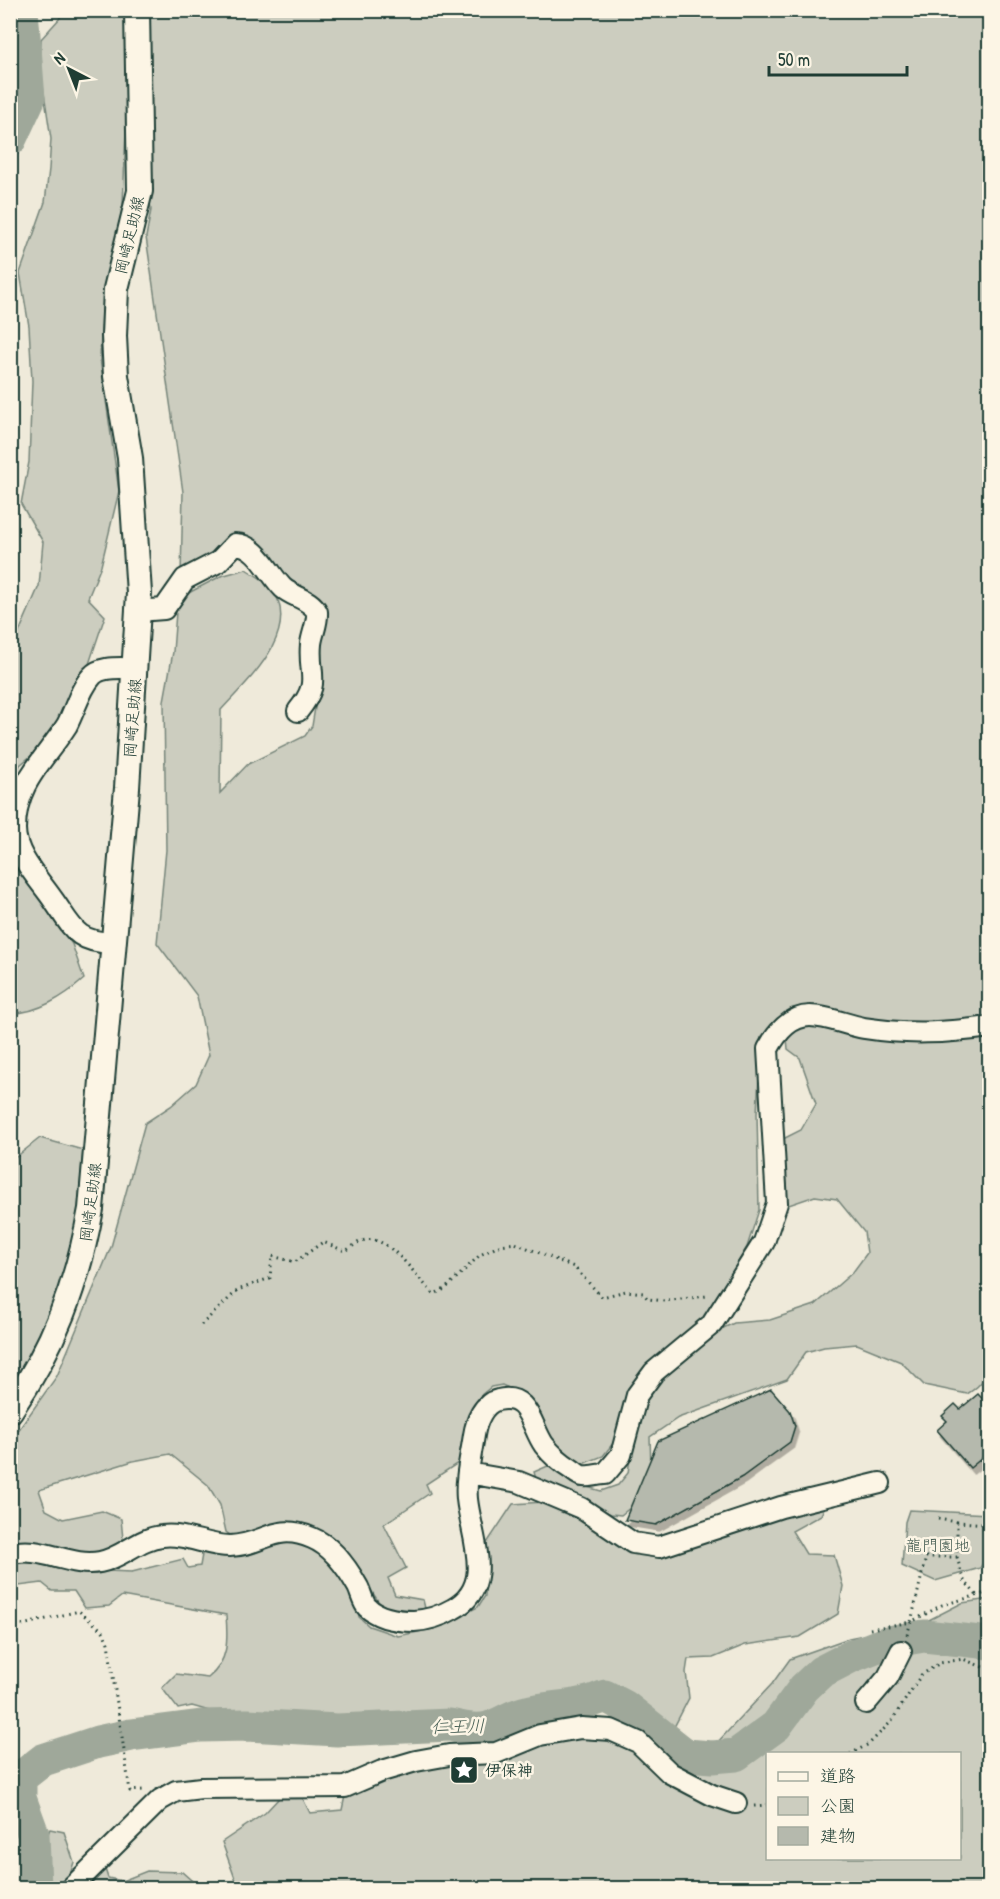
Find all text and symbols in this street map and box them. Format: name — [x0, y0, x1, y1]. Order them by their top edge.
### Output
north arrow — [39, 39, 99, 99]
scale bar — [769, 39, 907, 77]
text: N — [48, 47, 70, 69]
text: 50 m — [778, 47, 810, 72]
street label: 岡崎足助線 — [109, 194, 149, 276]
street label: 岡崎足助線 — [118, 677, 146, 759]
street label: 岡崎足助線 — [74, 1161, 106, 1243]
park label: 龍門園地 — [906, 1534, 970, 1556]
water label: 仁王川 — [431, 1713, 485, 1739]
legend — [766, 1752, 961, 1860]
place icon: 伊保神 — [448, 1754, 480, 1786]
place label: 伊保神 — [485, 1759, 533, 1781]
text: 道路 — [820, 1763, 856, 1788]
text: 公園 — [820, 1793, 856, 1818]
text: 建物 — [820, 1823, 856, 1848]

